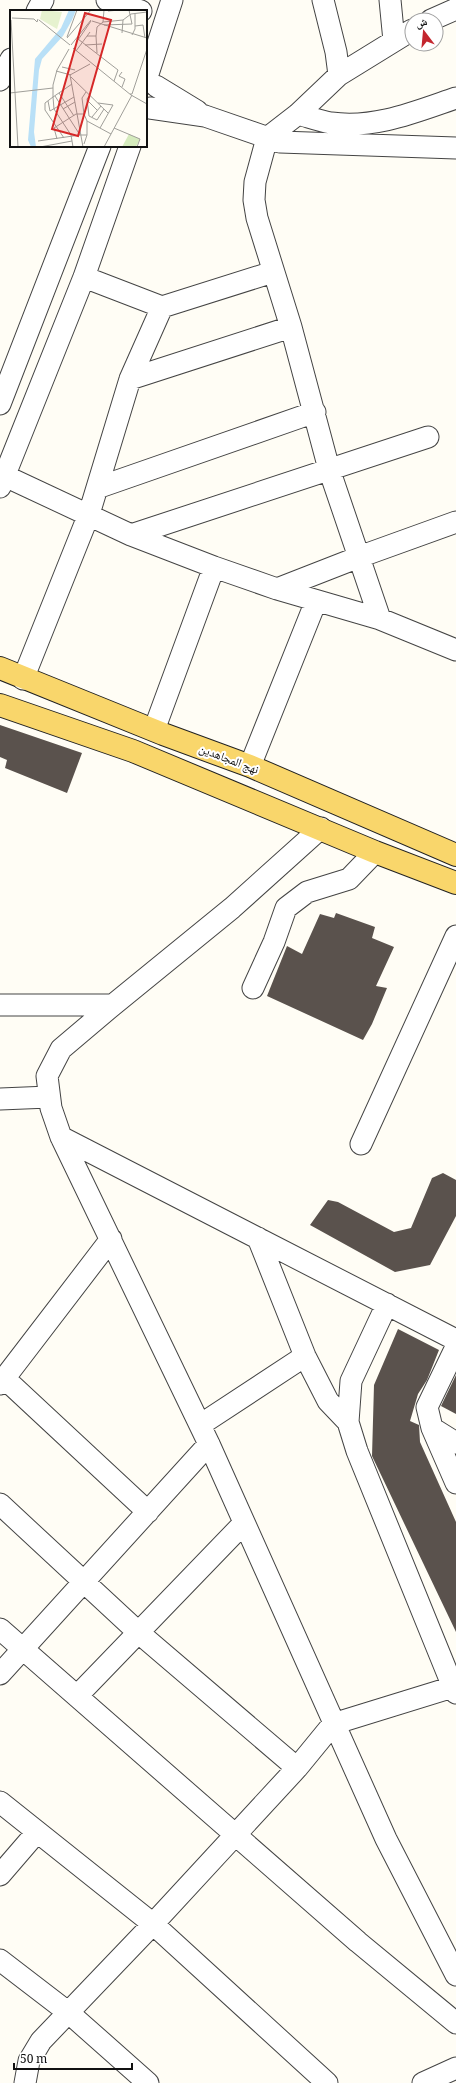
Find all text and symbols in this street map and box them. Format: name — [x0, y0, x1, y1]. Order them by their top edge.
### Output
inset map — [10, 10, 147, 147]
north arrow — [404, 12, 444, 52]
text: ش — [413, 13, 430, 35]
street label: نهج المجاهدين — [195, 739, 262, 781]
scale bar — [14, 2045, 132, 2071]
text: 50 m — [20, 2050, 47, 2071]

